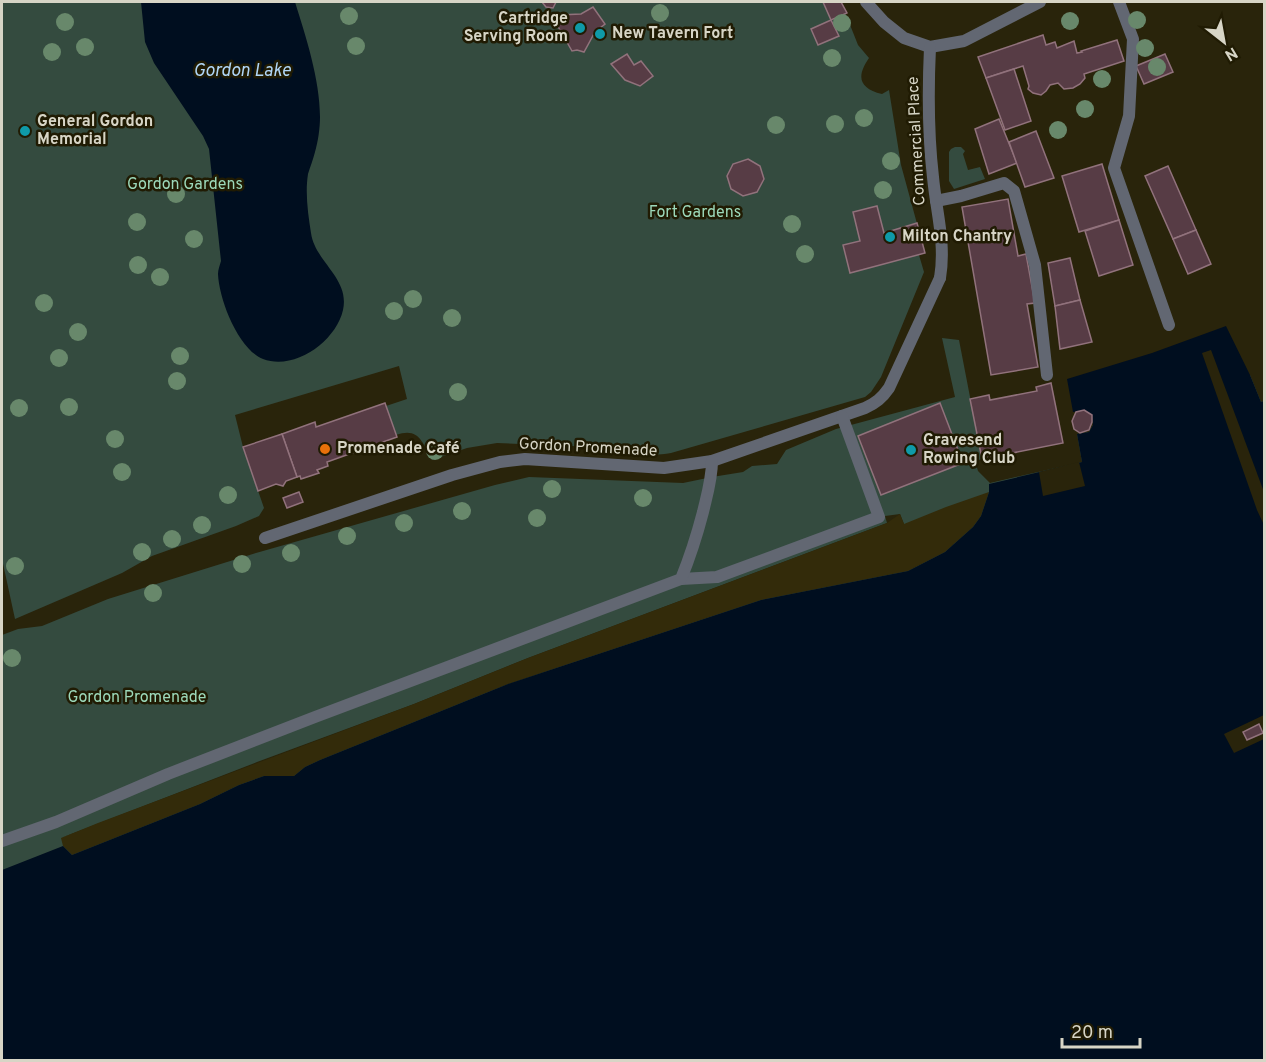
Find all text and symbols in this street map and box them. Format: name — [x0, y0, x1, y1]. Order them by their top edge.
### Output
place label: Cartridge Serving Room — [464, 9, 568, 47]
north arrow — [1194, 12, 1254, 72]
marker: Cartridge Serving Room — [573, 21, 587, 35]
place label: New Tavern Fort — [612, 24, 733, 44]
marker: New Tavern Fort — [593, 27, 607, 41]
text: N — [1221, 42, 1241, 65]
water label: Gordon Lake — [193, 60, 291, 83]
street label: Commercial Place — [904, 76, 930, 206]
place label: General Gordon Memorial — [37, 112, 153, 150]
marker: General Gordon Memorial — [18, 124, 32, 138]
park label: Gordon Gardens — [127, 175, 243, 195]
park label: Fort Gardens — [649, 203, 741, 223]
place label: Milton Chantry — [902, 227, 1012, 247]
marker: Milton Chantry — [883, 230, 897, 244]
place label: Gravesend Rowing Club — [923, 431, 1015, 469]
street label: Gordon Promenade — [518, 434, 658, 462]
place label: Promenade Café — [337, 439, 460, 459]
marker: Promenade Café — [318, 442, 332, 456]
marker: Gravesend Rowing Club — [904, 443, 918, 457]
park label: Gordon Promenade — [68, 688, 206, 708]
scale bar — [1062, 1011, 1140, 1049]
text: 20 m — [1071, 1022, 1113, 1045]

